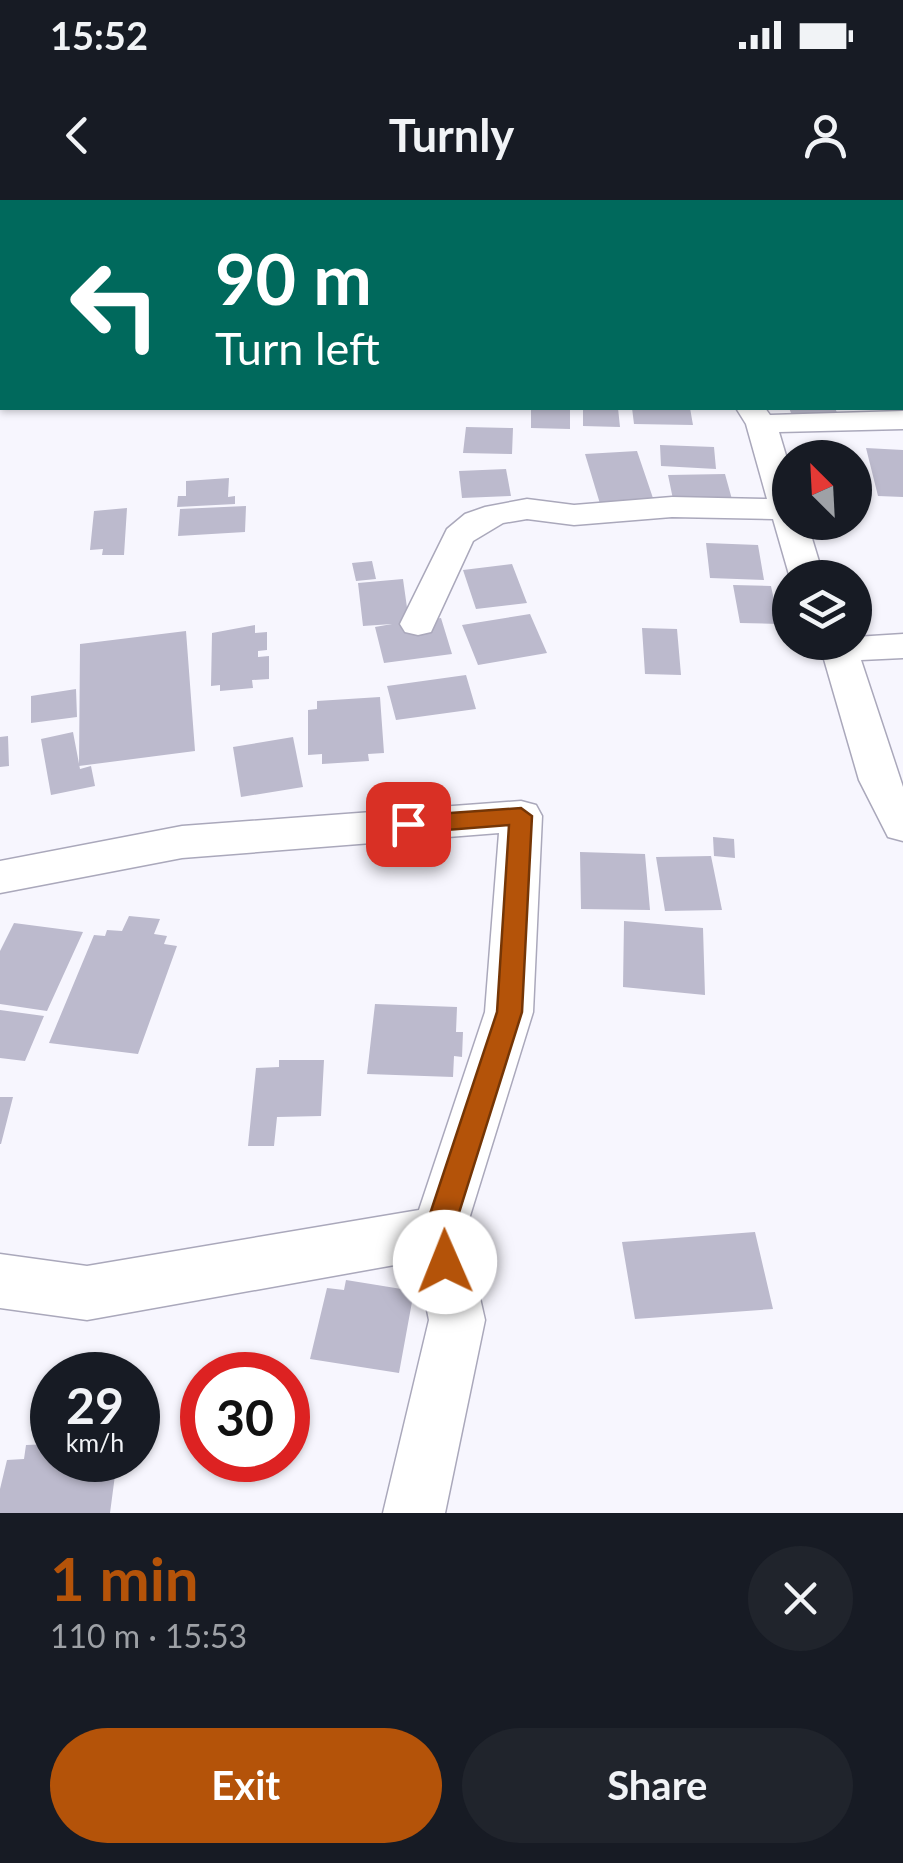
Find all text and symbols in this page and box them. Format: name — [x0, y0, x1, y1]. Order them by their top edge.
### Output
text: 15:52 — [50, 12, 148, 58]
icon: back — [50, 108, 105, 163]
text: Turnly — [389, 108, 514, 162]
icon: person — [798, 108, 853, 163]
text: 90 m — [215, 236, 372, 320]
icon: left — [50, 240, 180, 370]
text: Turn left — [215, 321, 380, 375]
north arrow — [772, 440, 872, 540]
map controls — [772, 440, 872, 660]
button: layers — [772, 560, 872, 660]
pin — [366, 782, 451, 867]
icon: arrive — [381, 797, 436, 852]
position arrow — [393, 1210, 497, 1314]
speed limit sign: 30 — [180, 1352, 310, 1482]
text: 29 — [66, 1375, 124, 1435]
text: km/h — [66, 1427, 124, 1457]
text: 1 min — [50, 1542, 199, 1614]
button: close — [748, 1546, 853, 1651]
text: 110 m · 15:53 — [50, 1616, 247, 1655]
button: Exit — [50, 1728, 442, 1843]
button: Share — [462, 1728, 853, 1843]

